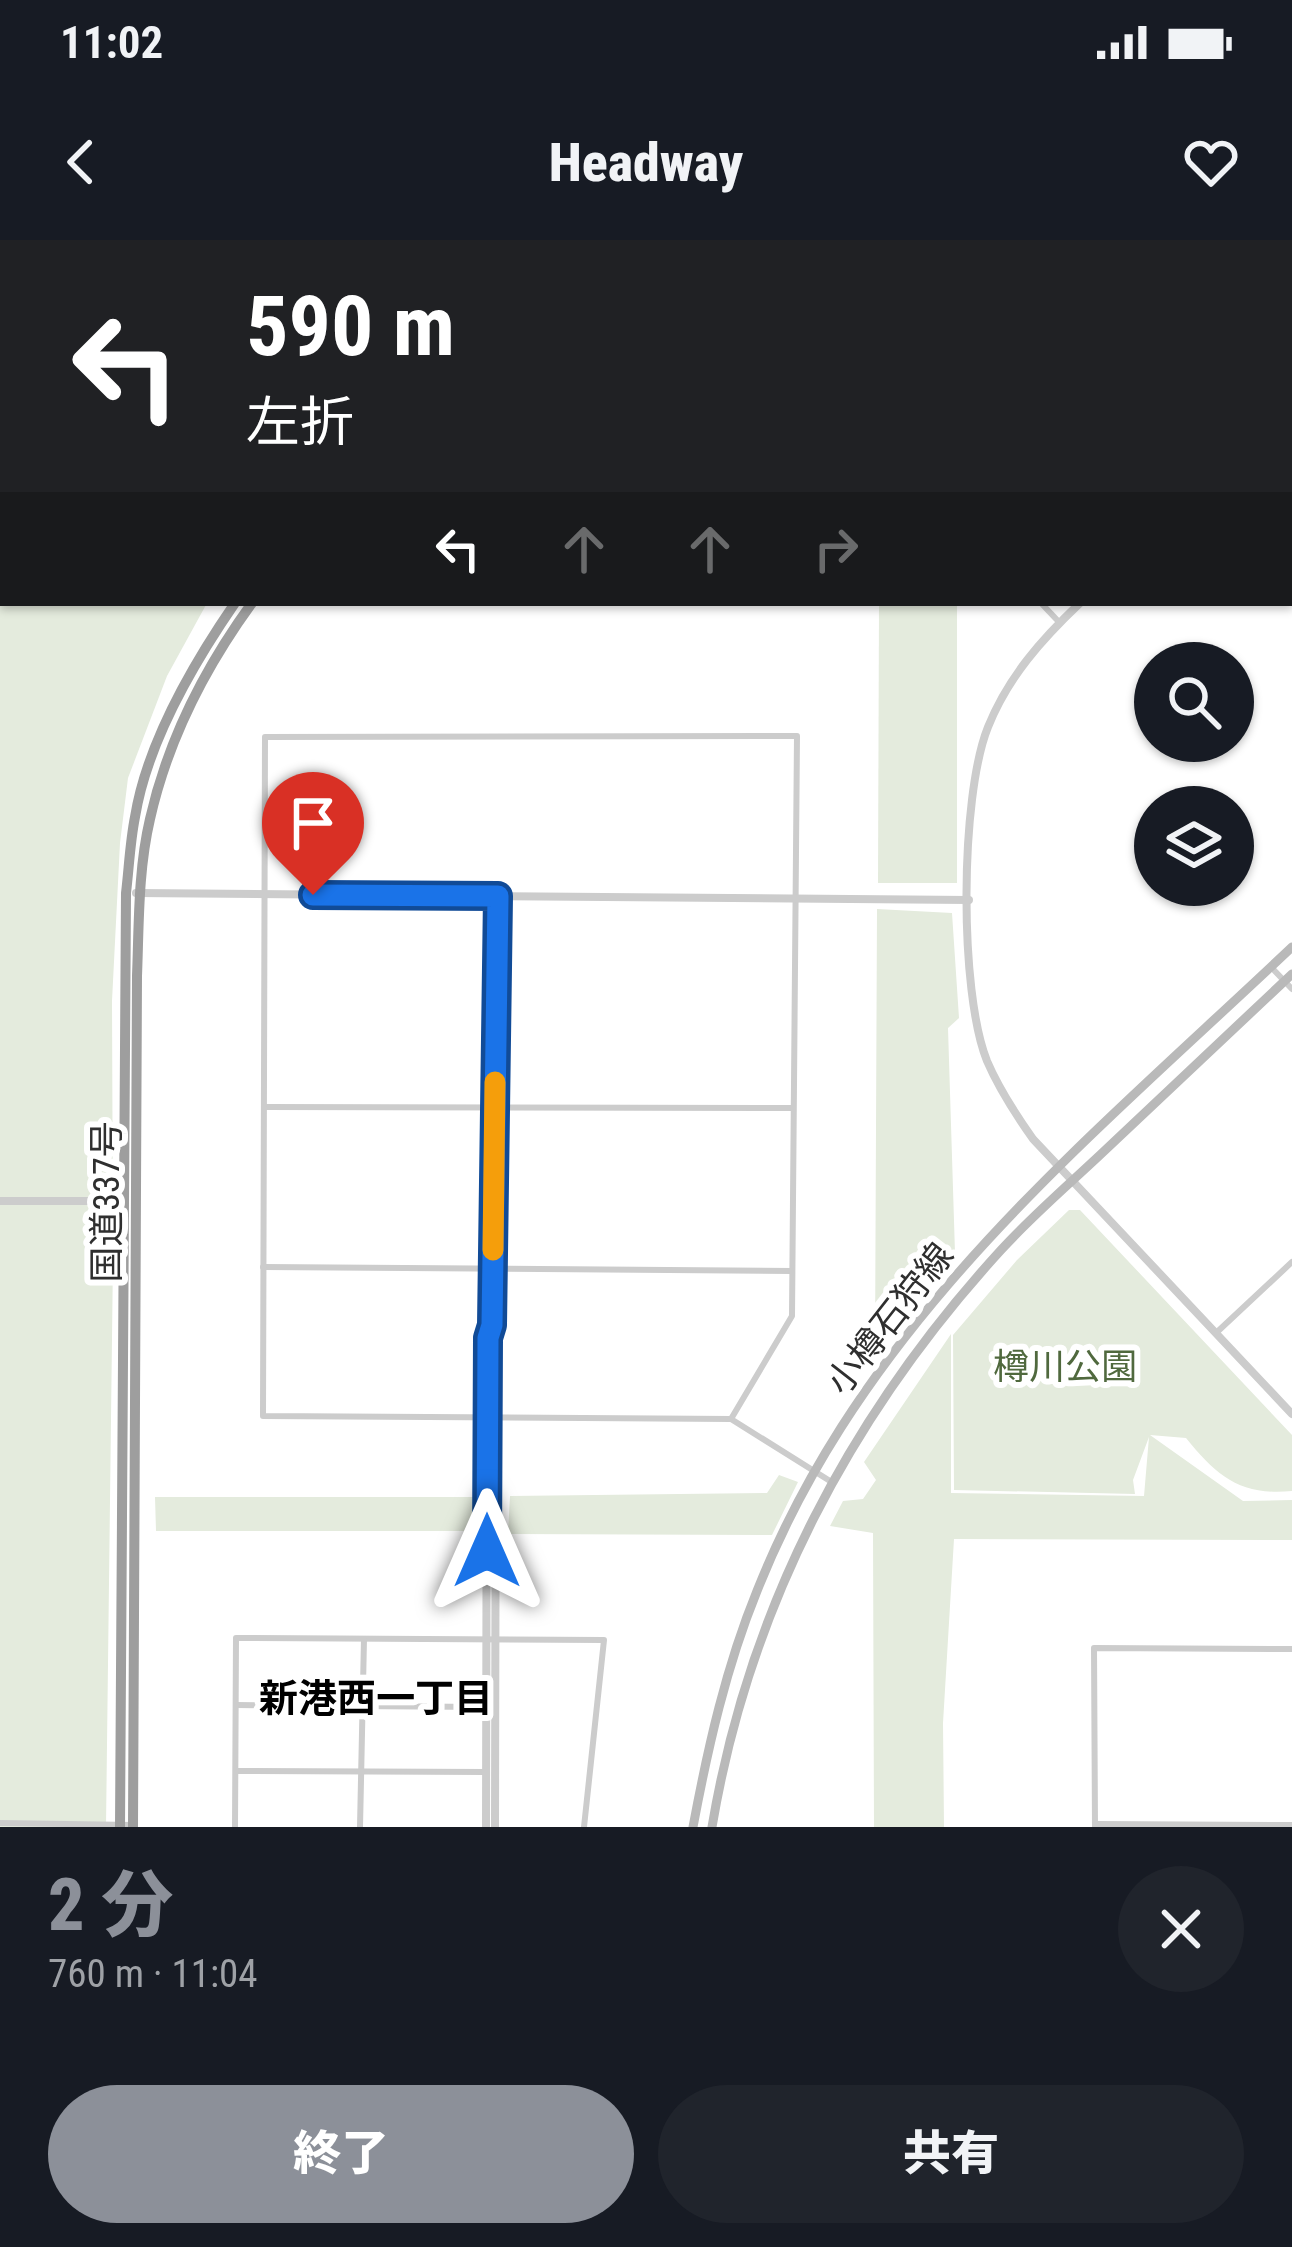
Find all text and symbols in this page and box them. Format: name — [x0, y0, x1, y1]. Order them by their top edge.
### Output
text: 11:02 — [60, 16, 163, 69]
icon: back — [48, 129, 114, 195]
icon: heart — [1178, 129, 1244, 195]
text: Headway — [549, 131, 743, 194]
text: 590 m — [246, 277, 455, 376]
icon: left — [48, 288, 204, 444]
text: 左折 — [246, 391, 354, 454]
icon: left — [425, 516, 491, 582]
icon: ahead — [551, 516, 617, 582]
icon: ahead — [677, 516, 743, 582]
icon: right — [803, 516, 869, 582]
map controls — [1134, 642, 1254, 906]
button: search — [1134, 642, 1254, 762]
pin — [262, 772, 364, 895]
button: layers — [1134, 786, 1254, 906]
icon: arrive — [280, 790, 346, 856]
street label: 国道337号 — [86, 1121, 128, 1283]
street label: 小樽石狩線 — [818, 1235, 962, 1403]
park label: 樽川公園 — [993, 1346, 1137, 1388]
position arrow — [424, 1488, 550, 1614]
district label: 新港西一丁目 — [259, 1676, 493, 1722]
text: 2 分 — [48, 1863, 173, 1948]
button: close — [1118, 1866, 1244, 1992]
text: 760 m · 11:04 — [48, 1951, 258, 1997]
button: 終了 — [48, 2085, 634, 2223]
button: 共有 — [658, 2085, 1244, 2223]

